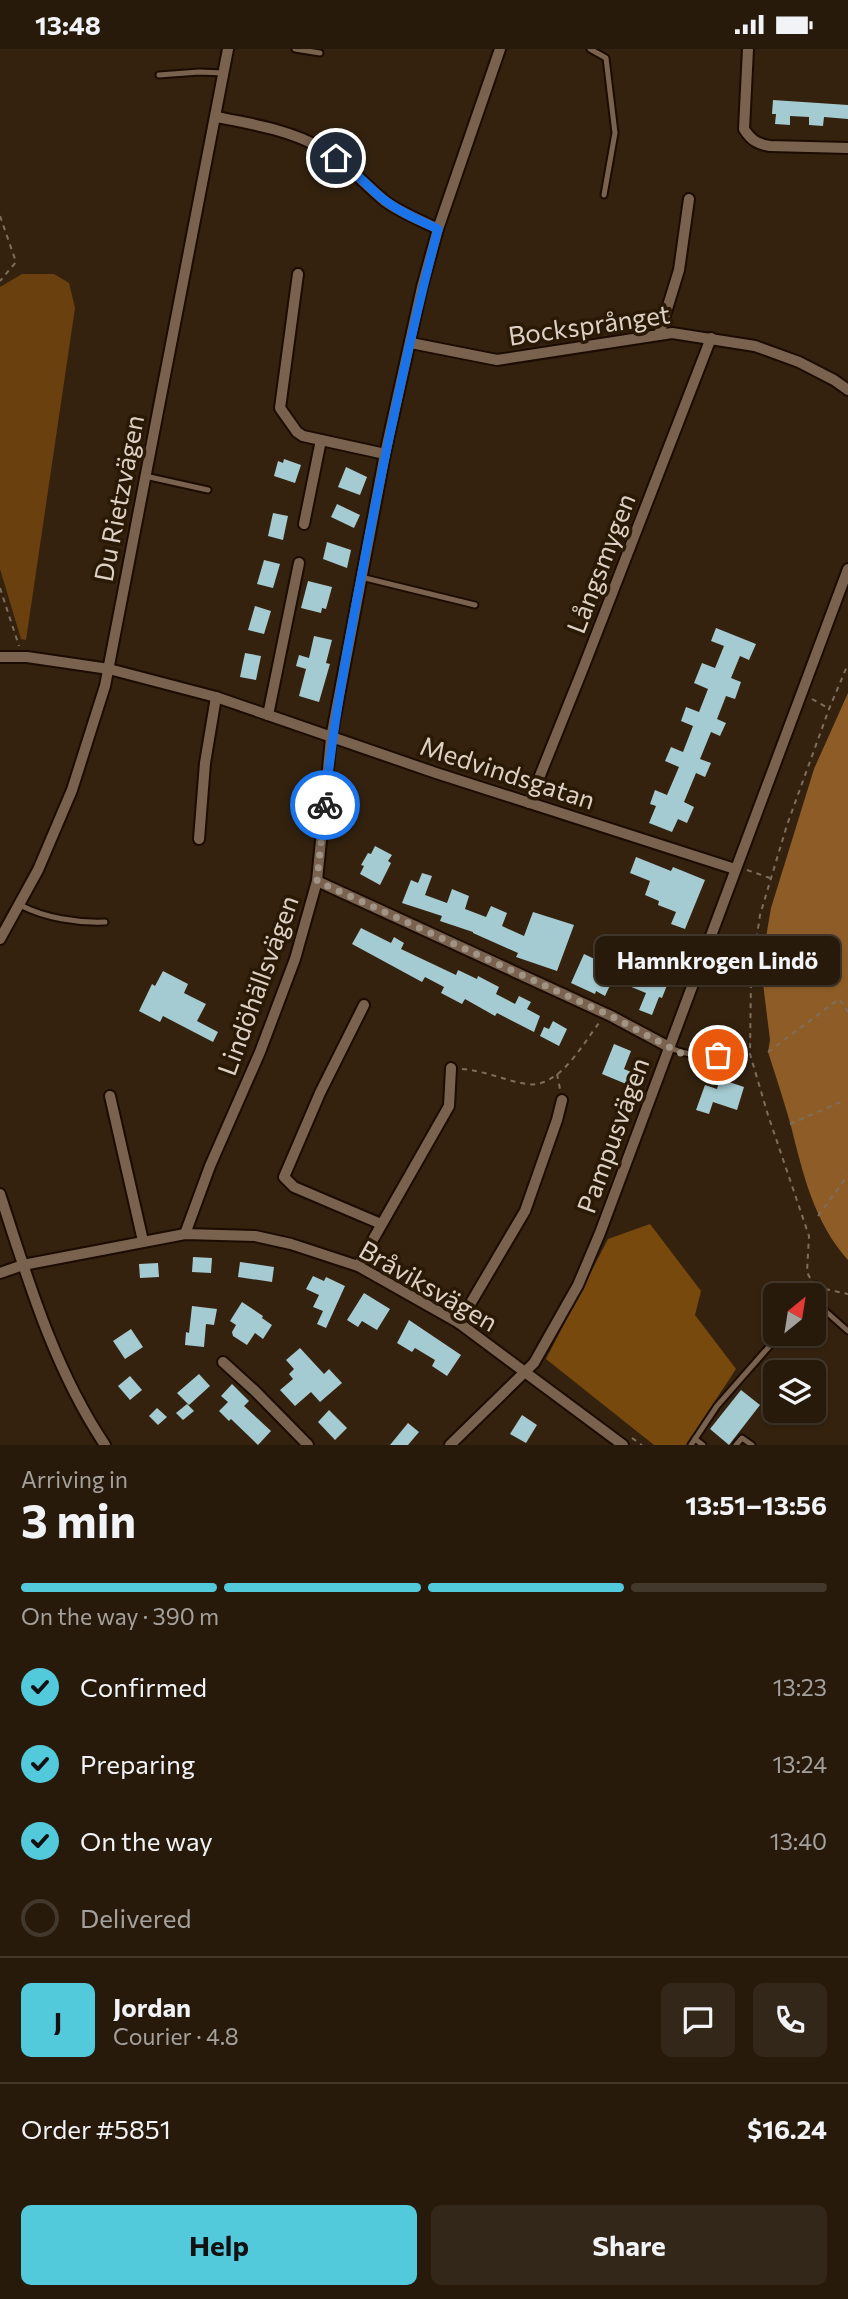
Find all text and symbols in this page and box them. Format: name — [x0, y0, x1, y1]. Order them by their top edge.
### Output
text: 13:48 — [35, 9, 101, 40]
pin — [306, 128, 366, 188]
icon: home — [317, 139, 355, 177]
street label: Bocksprånget — [506, 297, 672, 351]
street label: Du Rietzvägen — [87, 412, 149, 584]
street label: Långsmygen — [559, 489, 641, 637]
street label: Medvindsgatan — [417, 729, 599, 815]
courier — [290, 770, 360, 840]
icon: bike — [306, 786, 344, 824]
street label: Lindöhällsvägen — [210, 891, 304, 1079]
callout: Hamnkrogen Lindö — [596, 936, 840, 985]
text: Hamnkrogen Lindö — [617, 946, 818, 974]
pin — [688, 1025, 748, 1085]
icon: bag — [699, 1036, 737, 1074]
street label: Pampusvägen — [570, 1053, 654, 1217]
street label: Bråviksvägen — [354, 1233, 504, 1337]
north arrow — [763, 1283, 826, 1346]
map controls — [763, 1283, 826, 1423]
button: layers — [763, 1360, 826, 1423]
text: Arriving in — [21, 1465, 128, 1493]
text: 13:51–13:56 — [685, 1489, 827, 1520]
text: 3 min — [21, 1491, 136, 1547]
text: On the way · 390 m — [21, 1602, 219, 1630]
icon: check — [21, 1668, 59, 1706]
text: Confirmed — [80, 1671, 207, 1702]
text: 13:23 — [773, 1673, 827, 1701]
icon: check — [21, 1745, 59, 1783]
text: Preparing — [80, 1748, 195, 1779]
text: 13:24 — [772, 1750, 827, 1778]
icon: check — [21, 1822, 59, 1860]
text: On the way — [80, 1825, 213, 1856]
text: 13:40 — [770, 1827, 827, 1855]
text: Delivered — [80, 1902, 191, 1933]
button: chat — [661, 1983, 735, 2057]
button: phone — [753, 1983, 827, 2057]
text: Jordan — [113, 1991, 191, 2022]
text: J — [54, 2005, 62, 2036]
text: Courier · 4.8 — [113, 2022, 239, 2050]
text: Order #5851 — [21, 2113, 171, 2144]
text: $16.24 — [747, 2113, 827, 2144]
button: Help — [21, 2205, 417, 2285]
button: Share — [431, 2205, 827, 2285]

